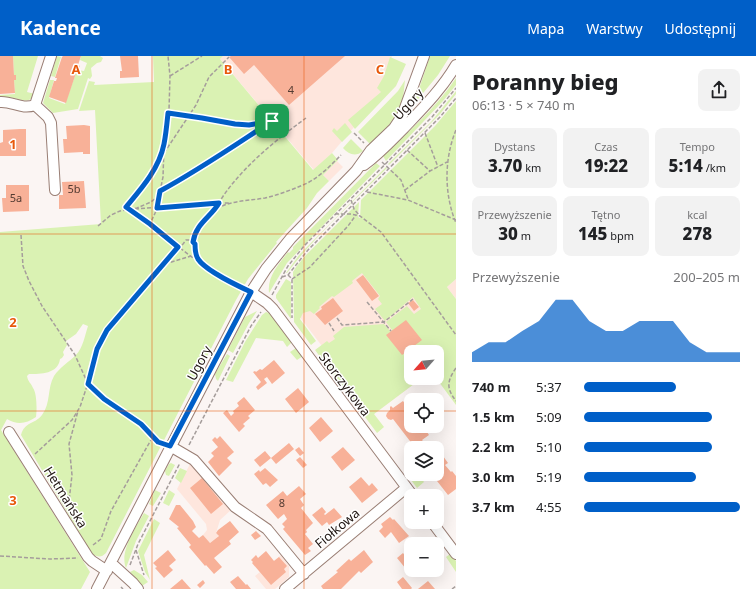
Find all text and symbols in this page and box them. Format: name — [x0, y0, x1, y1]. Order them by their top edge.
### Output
text: Kadence — [20, 15, 101, 41]
text: Mapa — [527, 19, 564, 38]
text: Warstwy — [586, 19, 643, 38]
text: Udostępnij — [665, 19, 736, 38]
text: A — [72, 60, 81, 78]
text: B — [224, 60, 232, 78]
text: C — [376, 60, 384, 78]
text: Poranny bieg — [472, 66, 619, 96]
button: share — [698, 69, 740, 111]
house number: 4 — [288, 82, 295, 97]
street label: Ugory — [389, 84, 428, 124]
text: 06:13 · 5 × 740 m — [472, 96, 575, 114]
pin — [255, 104, 289, 138]
icon: arrive — [261, 110, 283, 132]
text: 1 — [9, 135, 17, 153]
text: Dystans — [494, 139, 535, 154]
text: Czas — [594, 139, 618, 154]
text: Tempo — [680, 139, 715, 154]
text: 3.70 — [488, 154, 522, 177]
text: 19:22 — [584, 154, 628, 177]
text: 5:14 — [669, 154, 703, 177]
text: km — [522, 160, 541, 175]
text: /km — [703, 160, 726, 175]
house number: 5b — [67, 181, 81, 196]
house number: 5a — [10, 190, 22, 205]
text: Przewyższenie — [478, 207, 552, 222]
text: Tętno — [592, 207, 620, 222]
text: kcal — [687, 207, 707, 222]
text: 30 — [498, 222, 518, 245]
text: 145 — [578, 222, 607, 245]
text: 278 — [683, 222, 712, 245]
text: m — [518, 228, 531, 243]
text: bpm — [607, 228, 634, 243]
text: Przewyższenie — [472, 268, 560, 286]
text: 200–205 m — [673, 268, 740, 286]
text: 2 — [9, 313, 17, 331]
street label: Ugory — [182, 342, 216, 384]
north arrow — [404, 345, 444, 385]
map controls — [404, 345, 444, 577]
street label: Storczykowa — [315, 348, 375, 420]
text: 740 m — [472, 378, 510, 396]
text: 5:37 — [536, 378, 562, 396]
button: locate — [404, 393, 444, 433]
text: 1.5 km — [472, 408, 515, 426]
text: 5:09 — [536, 408, 562, 426]
text: 2.2 km — [472, 438, 515, 456]
text: 5:10 — [536, 438, 562, 456]
button: layers — [404, 441, 444, 481]
street label: Hetmańska — [40, 463, 92, 531]
text: 3.0 km — [472, 468, 515, 486]
text: 5:19 — [536, 468, 562, 486]
button: + — [404, 489, 444, 529]
text: 3 — [9, 491, 17, 509]
house number: 8 — [279, 495, 285, 510]
text: 3.7 km — [472, 498, 515, 516]
text: 4:55 — [536, 498, 562, 516]
street label: Fiołkowa — [311, 504, 363, 552]
button: − — [404, 537, 444, 577]

